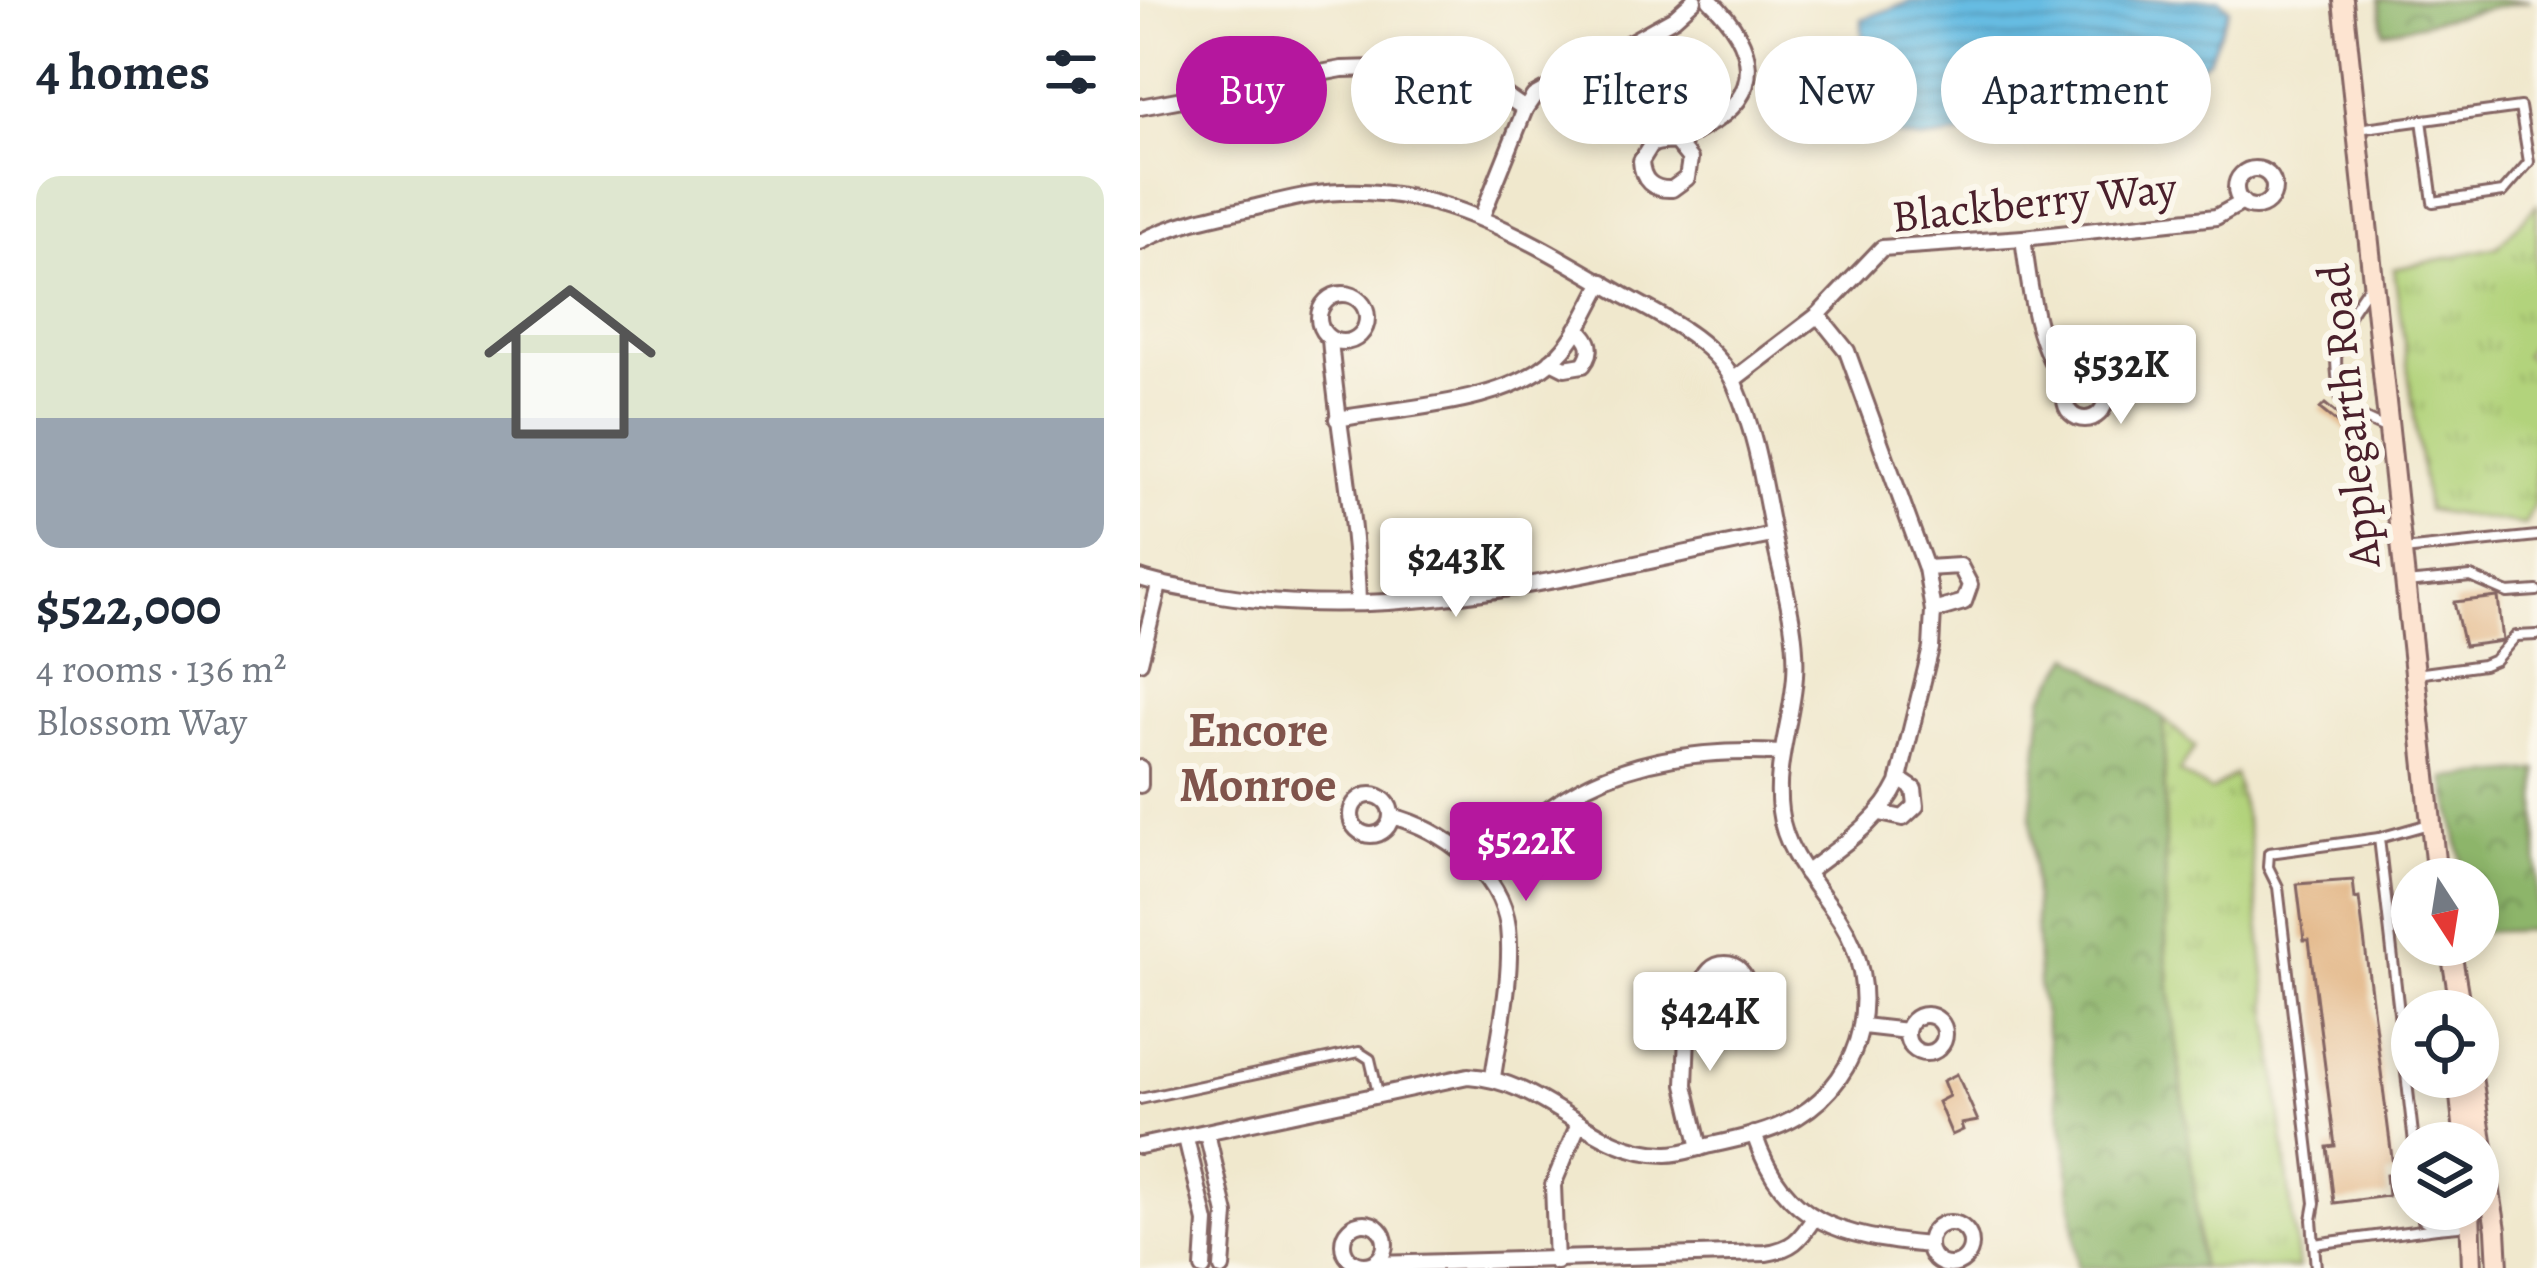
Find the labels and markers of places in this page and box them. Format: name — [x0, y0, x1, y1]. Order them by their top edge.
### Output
pin: $532K — [2037, 325, 2205, 427]
pin: $243K — [1372, 518, 1540, 620]
pin: $522K — [1442, 802, 1610, 904]
pin: $424K — [1626, 972, 1794, 1074]

